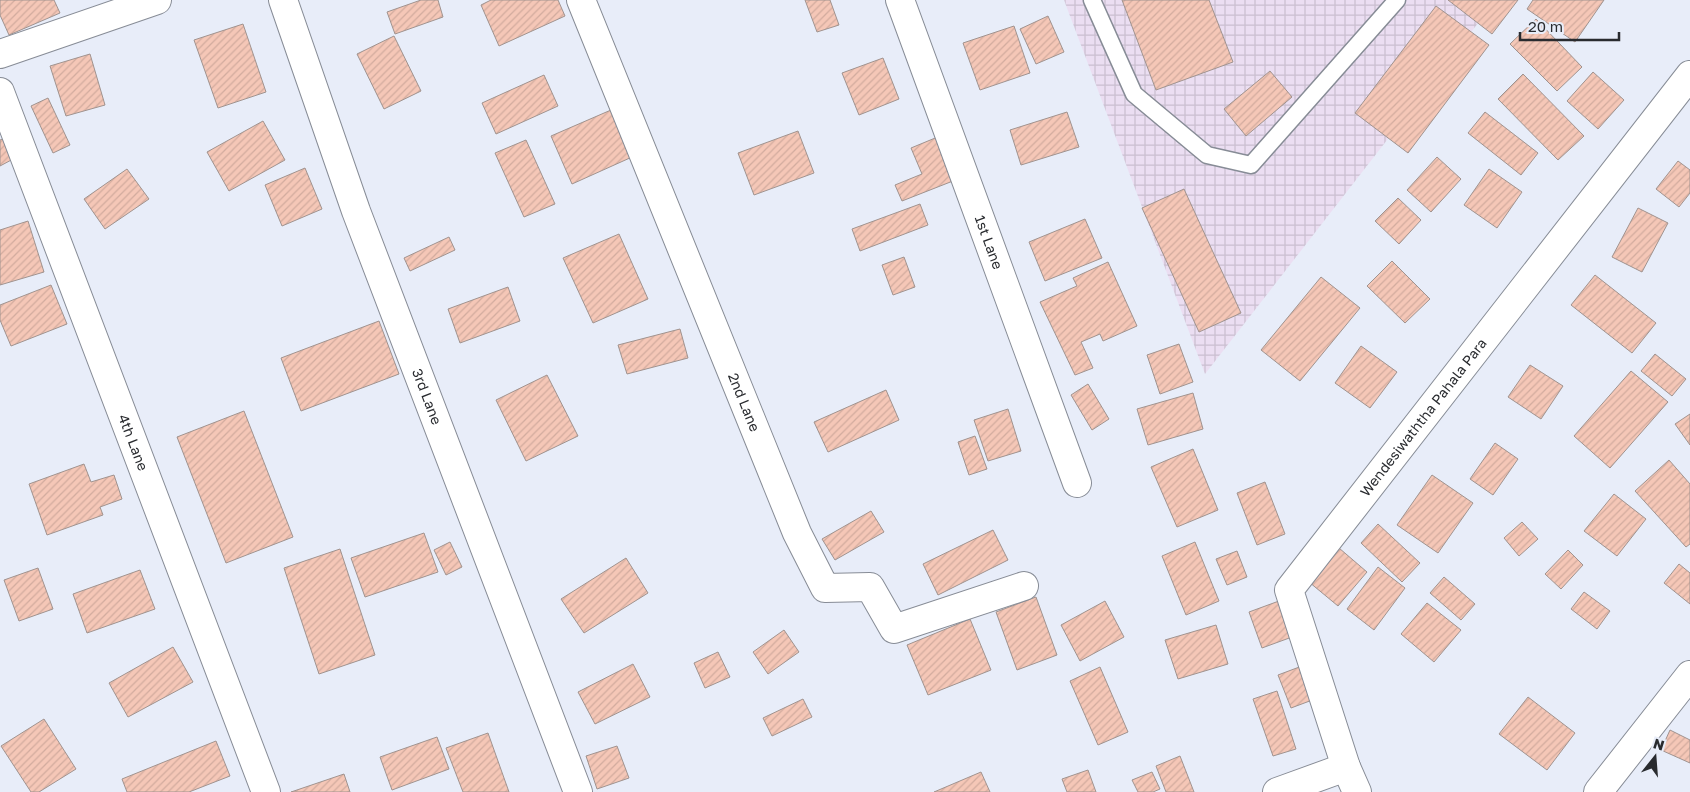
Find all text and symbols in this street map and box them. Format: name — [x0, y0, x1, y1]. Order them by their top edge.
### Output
scale bar — [1520, 10, 1619, 42]
text: 20 m — [1528, 17, 1563, 35]
street label: 1st Lane — [972, 213, 1007, 271]
street label: Wendesiwaththa Pahala Para — [1356, 335, 1490, 500]
street label: 3rd Lane — [409, 366, 446, 427]
street label: 2nd Lane — [725, 370, 764, 434]
street label: 4th Lane — [115, 412, 152, 473]
north arrow — [1630, 732, 1680, 782]
text: N — [1651, 734, 1667, 754]

